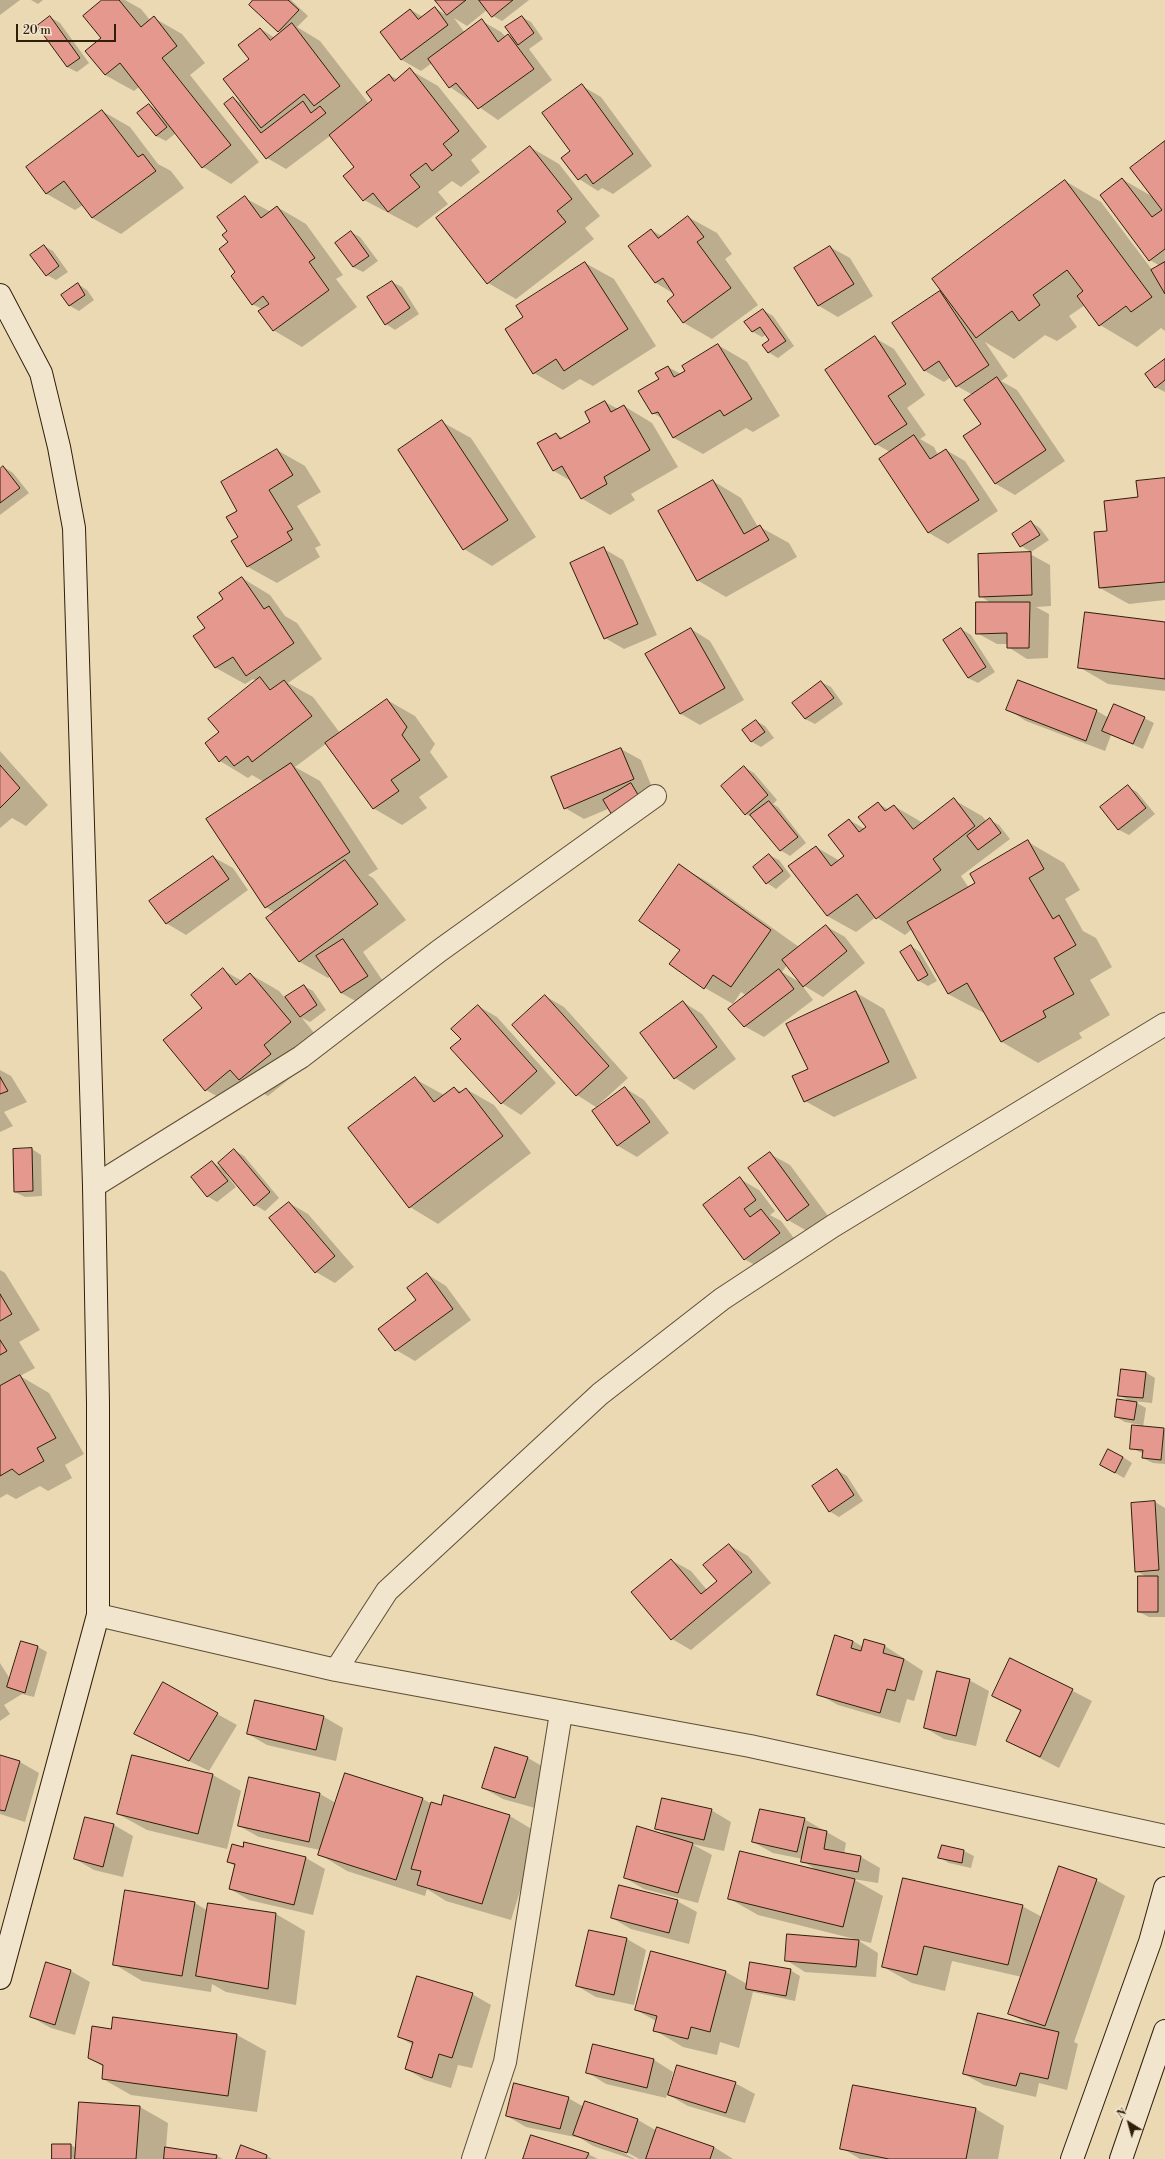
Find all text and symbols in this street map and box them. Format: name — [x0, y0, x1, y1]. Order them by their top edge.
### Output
scale bar — [18, 16, 118, 42]
text: 20 m — [23, 23, 51, 38]
north arrow — [1109, 2103, 1149, 2143]
text: N — [1114, 2105, 1129, 2122]

